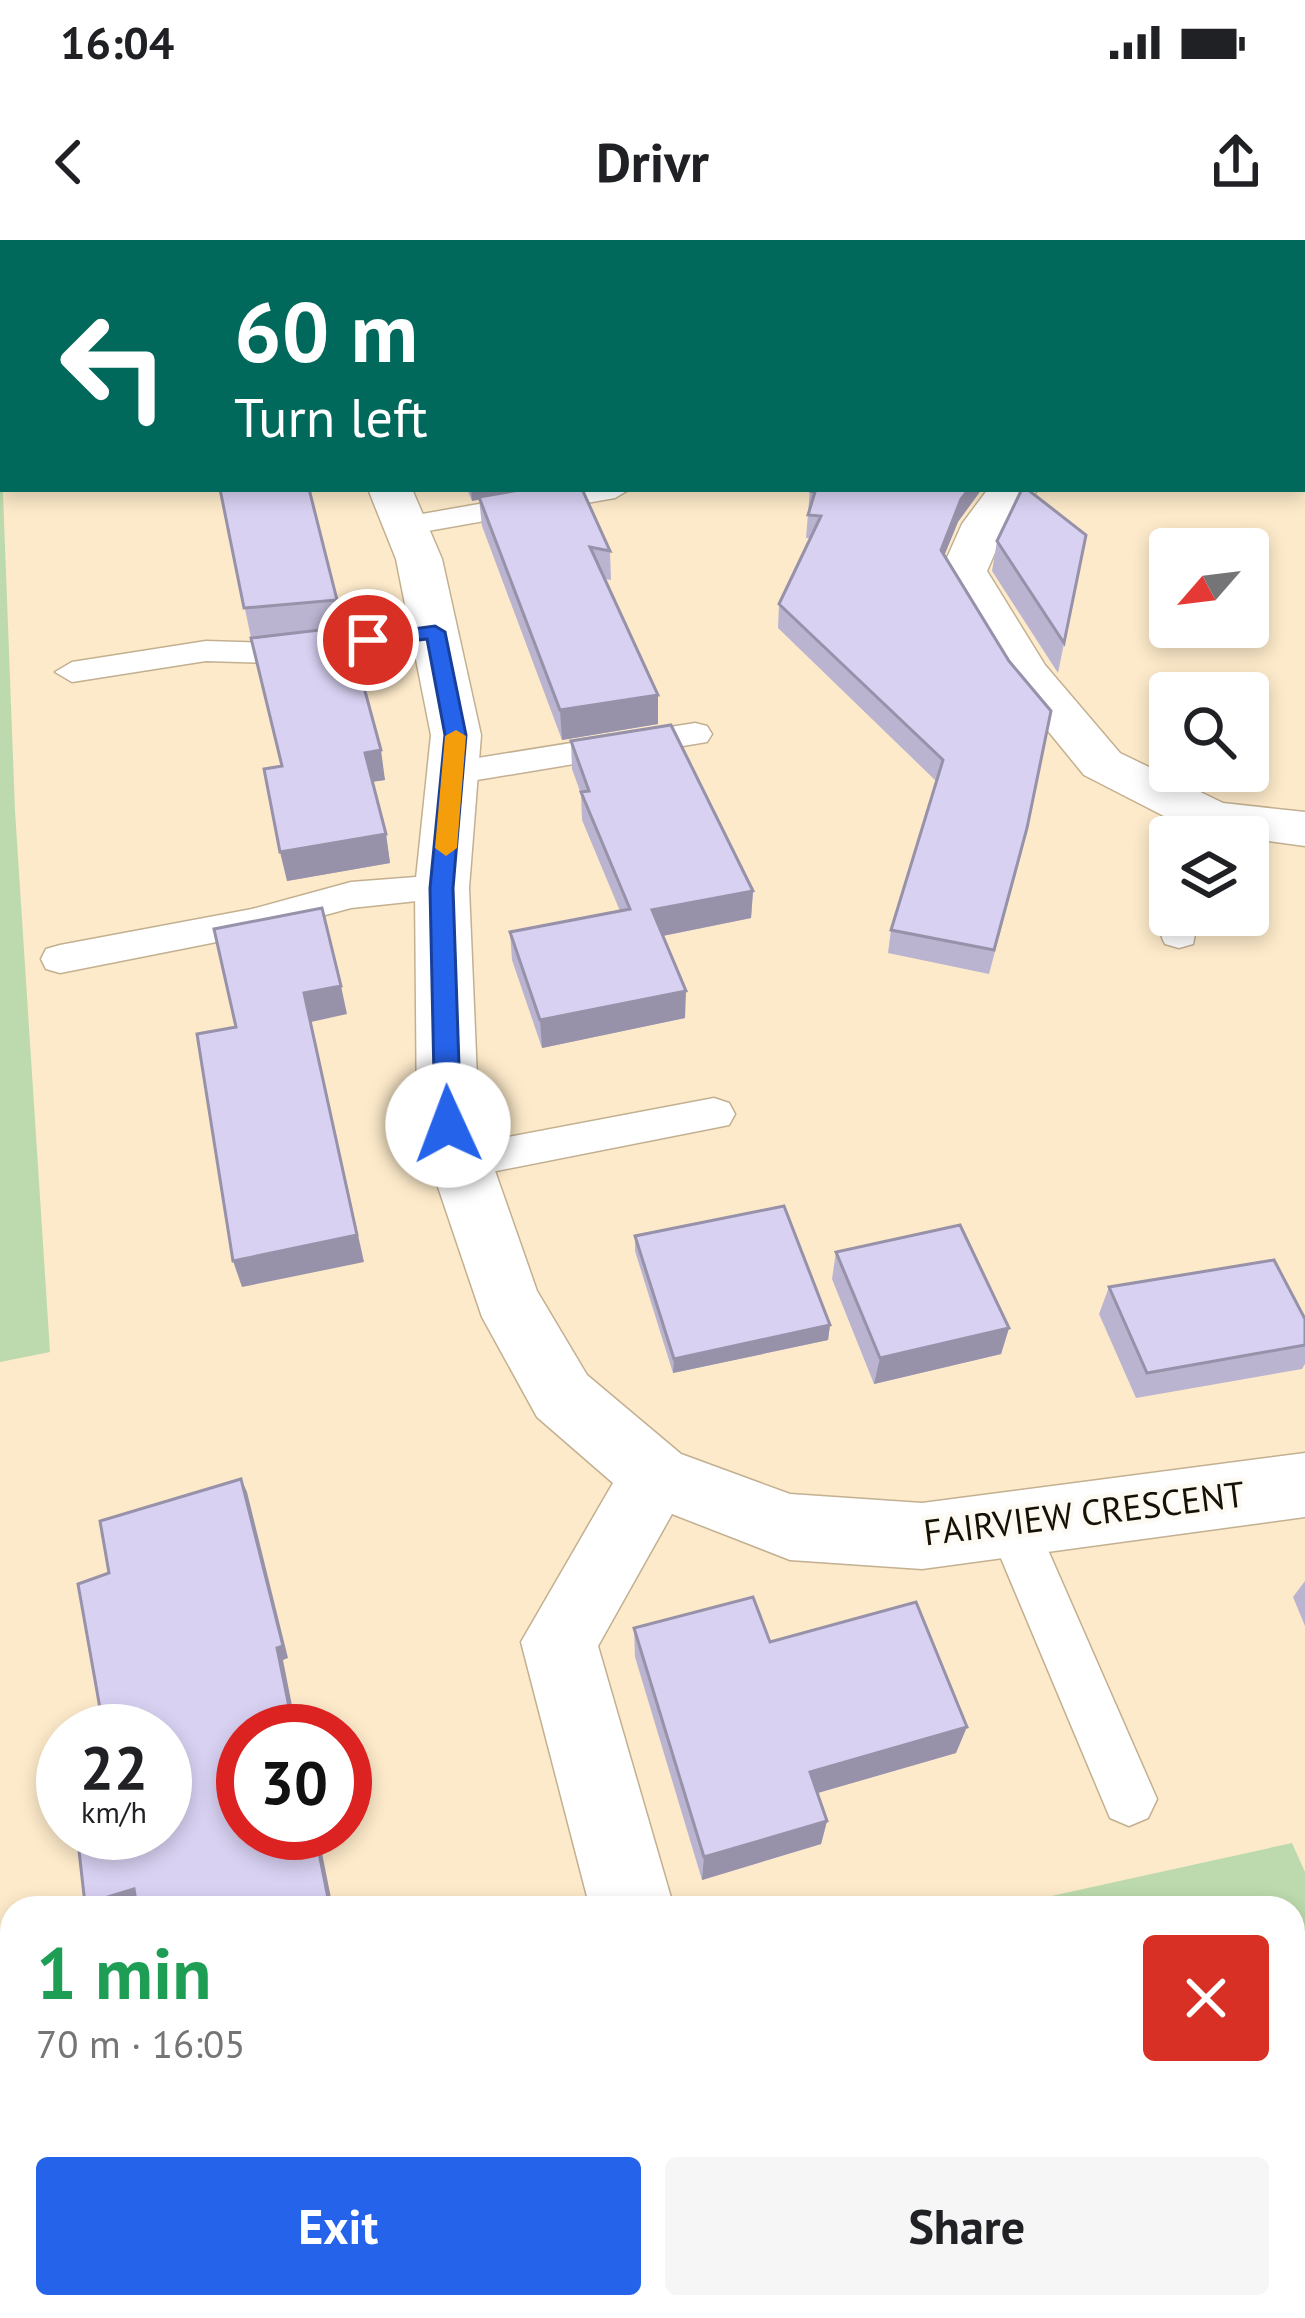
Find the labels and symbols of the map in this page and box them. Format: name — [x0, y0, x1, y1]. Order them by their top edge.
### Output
north arrow — [1149, 528, 1269, 648]
pin — [317, 589, 419, 691]
position arrow — [385, 1062, 511, 1188]
street label: FAIRVIEW CRESCENT — [921, 1469, 1247, 1556]
speed limit sign: 30 — [216, 1704, 372, 1860]

